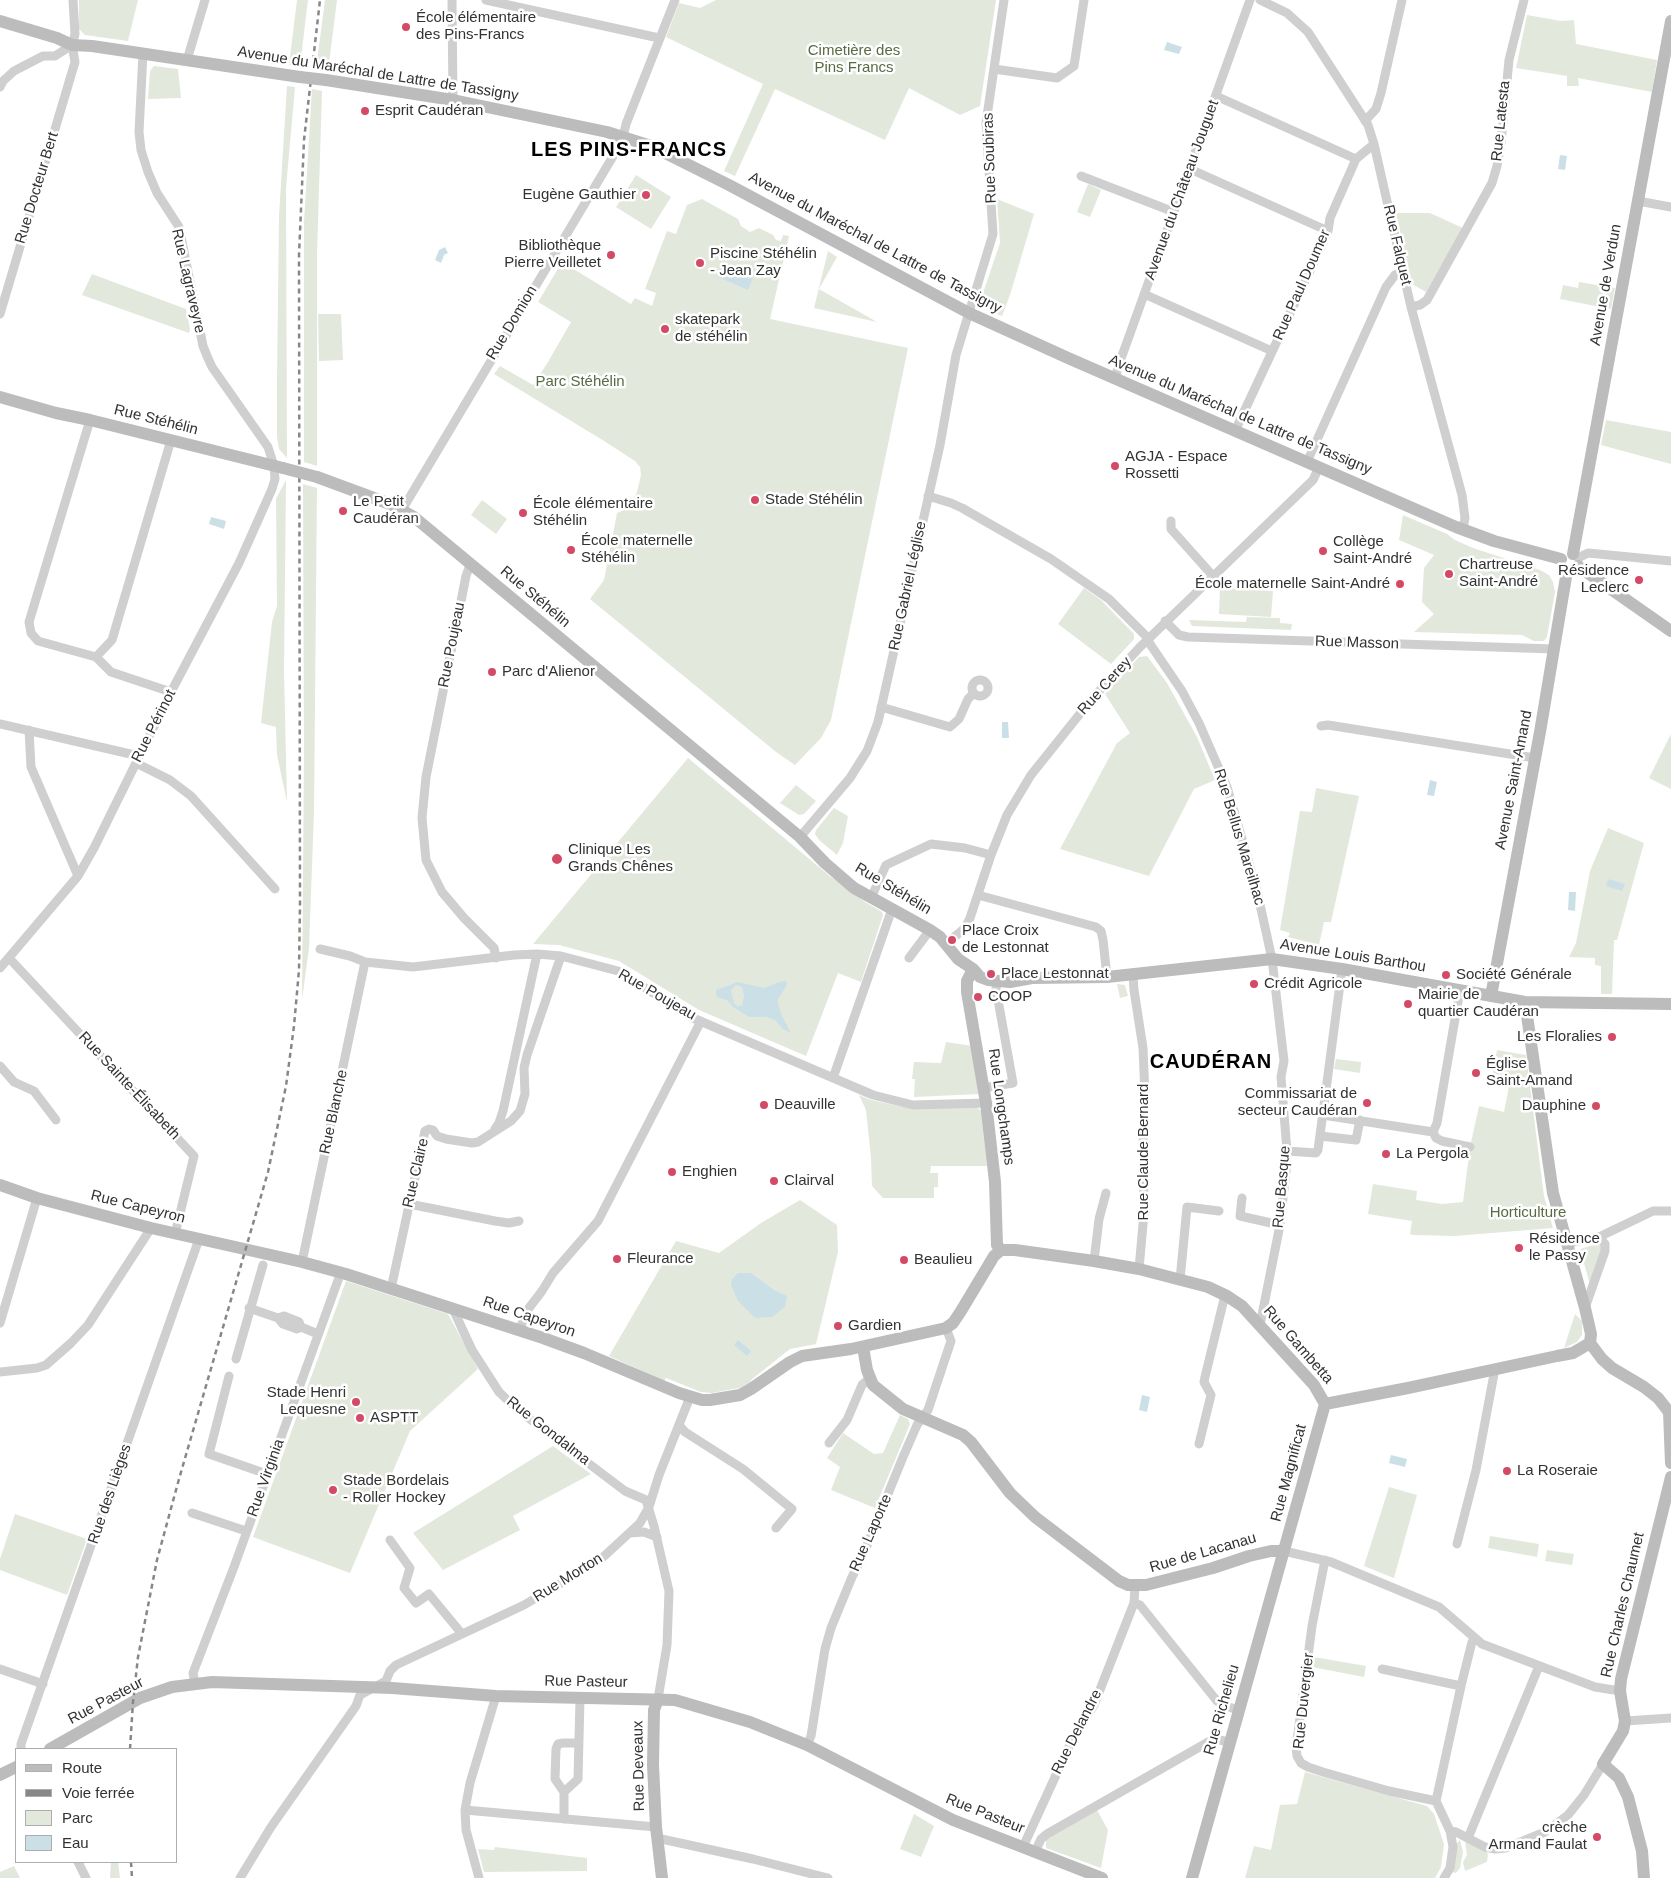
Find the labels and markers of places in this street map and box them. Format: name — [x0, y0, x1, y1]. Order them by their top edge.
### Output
place label: École élémentaire des Pins-Francs — [416, 9, 536, 44]
marker: École élémentaire des Pins-Francs — [400, 21, 412, 33]
place label: Esprit Caudéran — [375, 102, 483, 120]
marker: Esprit Caudéran — [359, 105, 371, 117]
place label: Eugène Gauthier — [523, 186, 636, 204]
marker: Eugène Gauthier — [640, 189, 652, 201]
place label: Bibliothèque Pierre Veilletet — [504, 237, 601, 272]
place label: Piscine Stéhélin - Jean Zay — [710, 245, 817, 280]
marker: Bibliothèque Pierre Veilletet — [605, 249, 617, 261]
marker: Piscine Stéhélin - Jean Zay — [694, 257, 706, 269]
place label: skatepark de stéhélin — [675, 311, 748, 346]
marker: skatepark de stéhélin — [659, 323, 671, 335]
place label: AGJA - Espace Rossetti — [1125, 448, 1228, 483]
marker: AGJA - Espace Rossetti — [1109, 460, 1121, 472]
place label: Stade Stéhélin — [765, 491, 863, 509]
place label: Le Petit Caudéran — [353, 493, 419, 528]
marker: Stade Stéhélin — [749, 494, 761, 506]
place label: École élémentaire Stéhélin — [533, 495, 653, 530]
marker: Le Petit Caudéran — [337, 505, 349, 517]
marker: École élémentaire Stéhélin — [517, 507, 529, 519]
place label: École maternelle Stéhélin — [581, 532, 693, 567]
place label: Collège Saint-André — [1333, 533, 1412, 568]
marker: École maternelle Stéhélin — [565, 544, 577, 556]
marker: Collège Saint-André — [1317, 545, 1329, 557]
place label: Chartreuse Saint-André — [1459, 556, 1538, 591]
place label: Résidence Leclerc — [1558, 562, 1629, 597]
marker: Chartreuse Saint-André — [1443, 568, 1455, 580]
marker: Résidence Leclerc — [1633, 574, 1645, 586]
place label: École maternelle Saint-André — [1195, 575, 1390, 593]
marker: École maternelle Saint-André — [1394, 578, 1406, 590]
place label: Parc d'Alienor — [502, 663, 595, 681]
marker: Parc d'Alienor — [486, 666, 498, 678]
place label: Clinique Les Grands Chênes — [568, 841, 673, 876]
marker: Clinique Les Grands Chênes — [550, 852, 564, 866]
place label: Place Croix de Lestonnat — [962, 922, 1049, 957]
marker: Place Croix de Lestonnat — [946, 934, 958, 946]
place label: Place Lestonnat — [1001, 965, 1109, 983]
place label: Société Générale — [1456, 966, 1572, 984]
marker: Place Lestonnat — [985, 968, 997, 980]
marker: Société Générale — [1440, 969, 1452, 981]
place label: Crédit Agricole — [1264, 975, 1362, 993]
marker: Crédit Agricole — [1248, 978, 1260, 990]
place label: Mairie de quartier Caudéran — [1418, 986, 1539, 1021]
place label: COOP — [988, 988, 1032, 1006]
marker: COOP — [972, 991, 984, 1003]
marker: Mairie de quartier Caudéran — [1402, 998, 1414, 1010]
place label: Les Floralies — [1517, 1028, 1602, 1046]
marker: Les Floralies — [1606, 1031, 1618, 1043]
place label: Église Saint-Amand — [1486, 1055, 1573, 1090]
marker: Église Saint-Amand — [1470, 1067, 1482, 1079]
place label: Commissariat de secteur Caudéran — [1238, 1085, 1357, 1120]
place label: Deauville — [774, 1096, 836, 1114]
marker: Commissariat de secteur Caudéran — [1361, 1097, 1373, 1109]
place label: Dauphine — [1522, 1097, 1586, 1115]
marker: Deauville — [758, 1099, 770, 1111]
marker: Dauphine — [1590, 1100, 1602, 1112]
place label: La Pergola — [1396, 1145, 1469, 1163]
marker: La Pergola — [1380, 1148, 1392, 1160]
place label: Enghien — [682, 1163, 737, 1181]
marker: Enghien — [666, 1166, 678, 1178]
place label: Clairval — [784, 1172, 834, 1190]
marker: Clairval — [768, 1175, 780, 1187]
place label: Résidence le Passy — [1529, 1230, 1600, 1265]
marker: Résidence le Passy — [1513, 1242, 1525, 1254]
place label: Fleurance — [627, 1250, 694, 1268]
place label: Beaulieu — [914, 1251, 972, 1269]
marker: Fleurance — [611, 1253, 623, 1265]
marker: Beaulieu — [898, 1254, 910, 1266]
place label: Gardien — [848, 1317, 901, 1335]
marker: Gardien — [832, 1320, 844, 1332]
place label: Stade Henri Lequesne — [267, 1384, 346, 1419]
marker: Stade Henri Lequesne — [350, 1396, 362, 1408]
place label: ASPTT — [370, 1409, 418, 1427]
marker: ASPTT — [354, 1412, 366, 1424]
place label: La Roseraie — [1517, 1462, 1598, 1480]
marker: La Roseraie — [1501, 1465, 1513, 1477]
place label: Stade Bordelais - Roller Hockey — [343, 1472, 449, 1507]
marker: Stade Bordelais - Roller Hockey — [327, 1484, 339, 1496]
place label: crèche Armand Faulat — [1489, 1819, 1587, 1854]
marker: crèche Armand Faulat — [1591, 1831, 1603, 1843]

